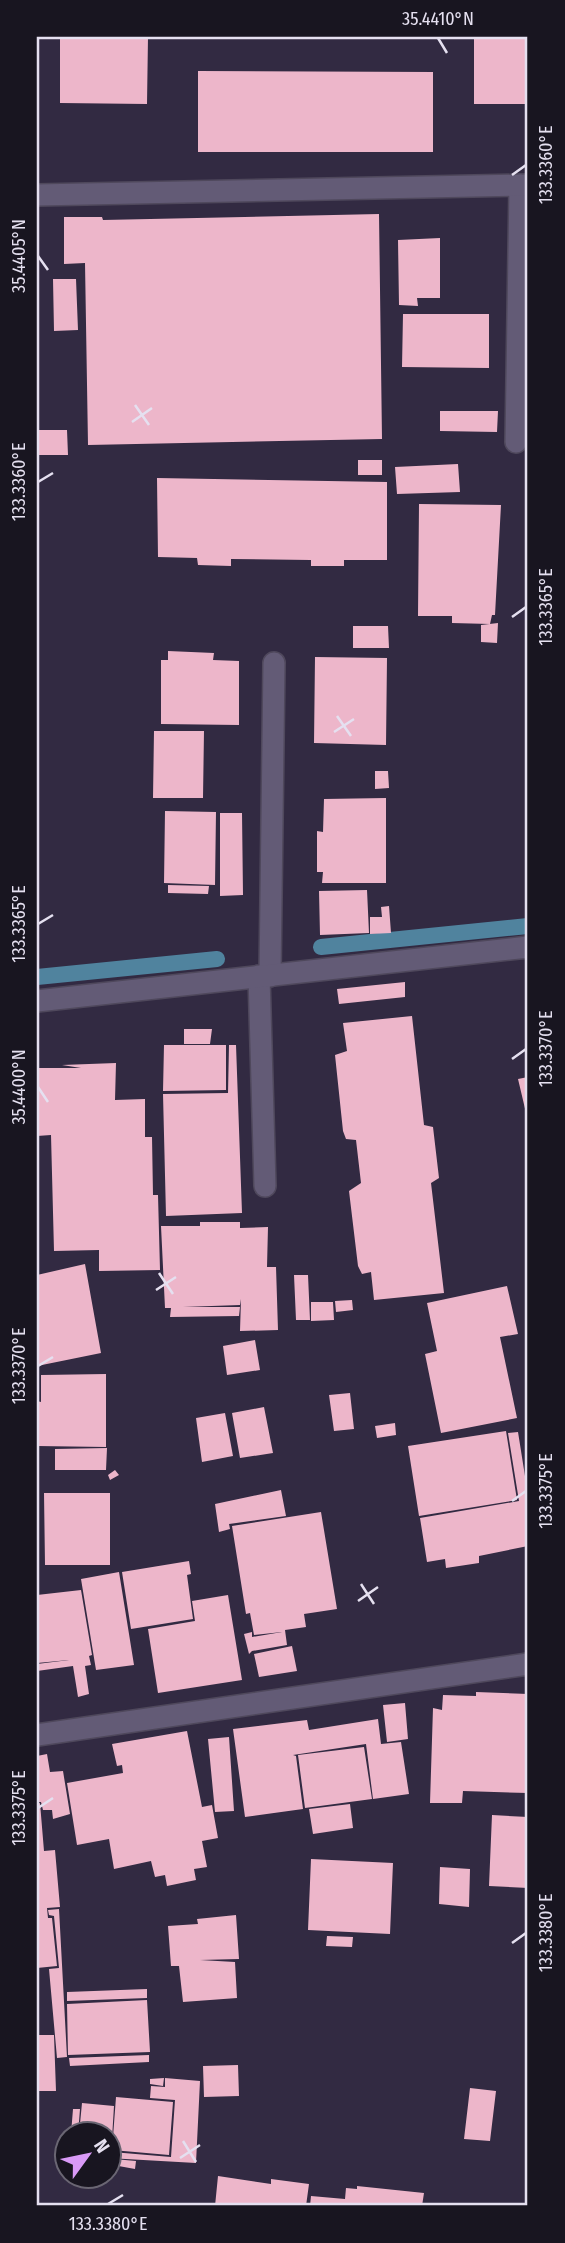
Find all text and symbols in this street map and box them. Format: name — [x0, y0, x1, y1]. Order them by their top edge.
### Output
text: 35.4410°N — [402, 8, 474, 30]
text: 133.3360°E — [535, 126, 557, 204]
text: 35.4405°N — [8, 219, 30, 293]
text: 133.3360°E — [8, 443, 30, 521]
text: 133.3365°E — [535, 568, 557, 646]
text: 133.3365°E — [8, 885, 30, 963]
text: 133.3370°E — [535, 1011, 557, 1087]
text: 35.4400°N — [8, 1049, 30, 1125]
text: 133.3370°E — [8, 1328, 30, 1404]
text: 133.3375°E — [535, 1453, 557, 1529]
text: 133.3375°E — [8, 1770, 30, 1846]
text: 133.3380°E — [535, 1894, 557, 1972]
north arrow — [52, 2120, 122, 2190]
text: N — [89, 2135, 115, 2157]
text: 133.3380°E — [69, 2213, 147, 2235]

